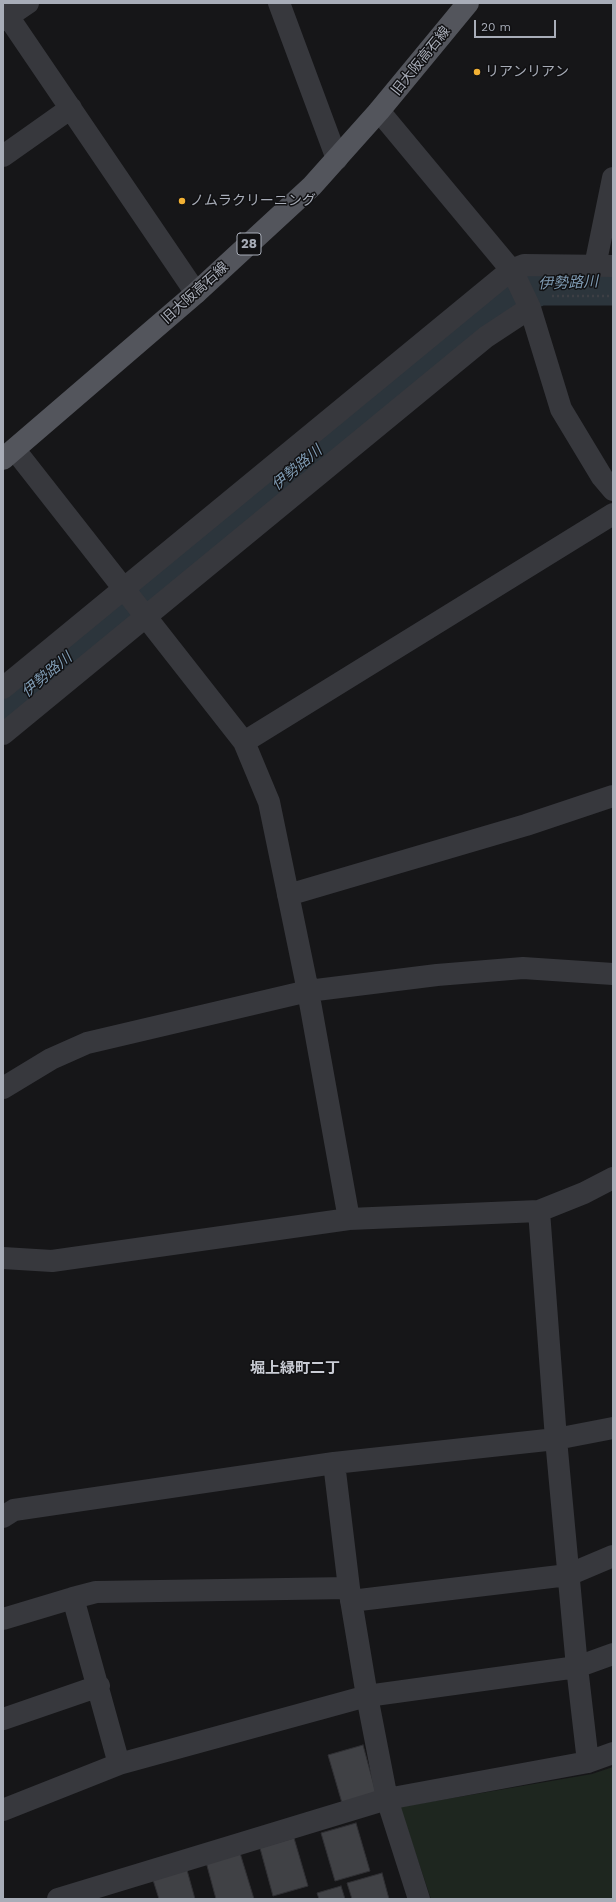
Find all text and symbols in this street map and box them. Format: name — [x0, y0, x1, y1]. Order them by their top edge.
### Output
scale bar — [476, 12, 558, 38]
text: 20 m — [481, 20, 511, 34]
street label: 旧大阪高石線 — [388, 23, 454, 99]
place label: リアンリアン — [485, 64, 569, 80]
marker: リアンリアン — [472, 67, 482, 77]
place label: ノムラクリーニング — [190, 193, 316, 209]
marker: ノムラクリーニング — [177, 196, 187, 206]
road number: 28 — [237, 233, 261, 255]
street label: 旧大阪高石線 — [158, 259, 232, 327]
water label: 伊勢路川 — [538, 273, 598, 293]
water label: 伊勢路川 — [268, 442, 326, 494]
water label: 伊勢路川 — [18, 649, 76, 701]
district label: 堀上緑町二丁 — [250, 1360, 340, 1378]

